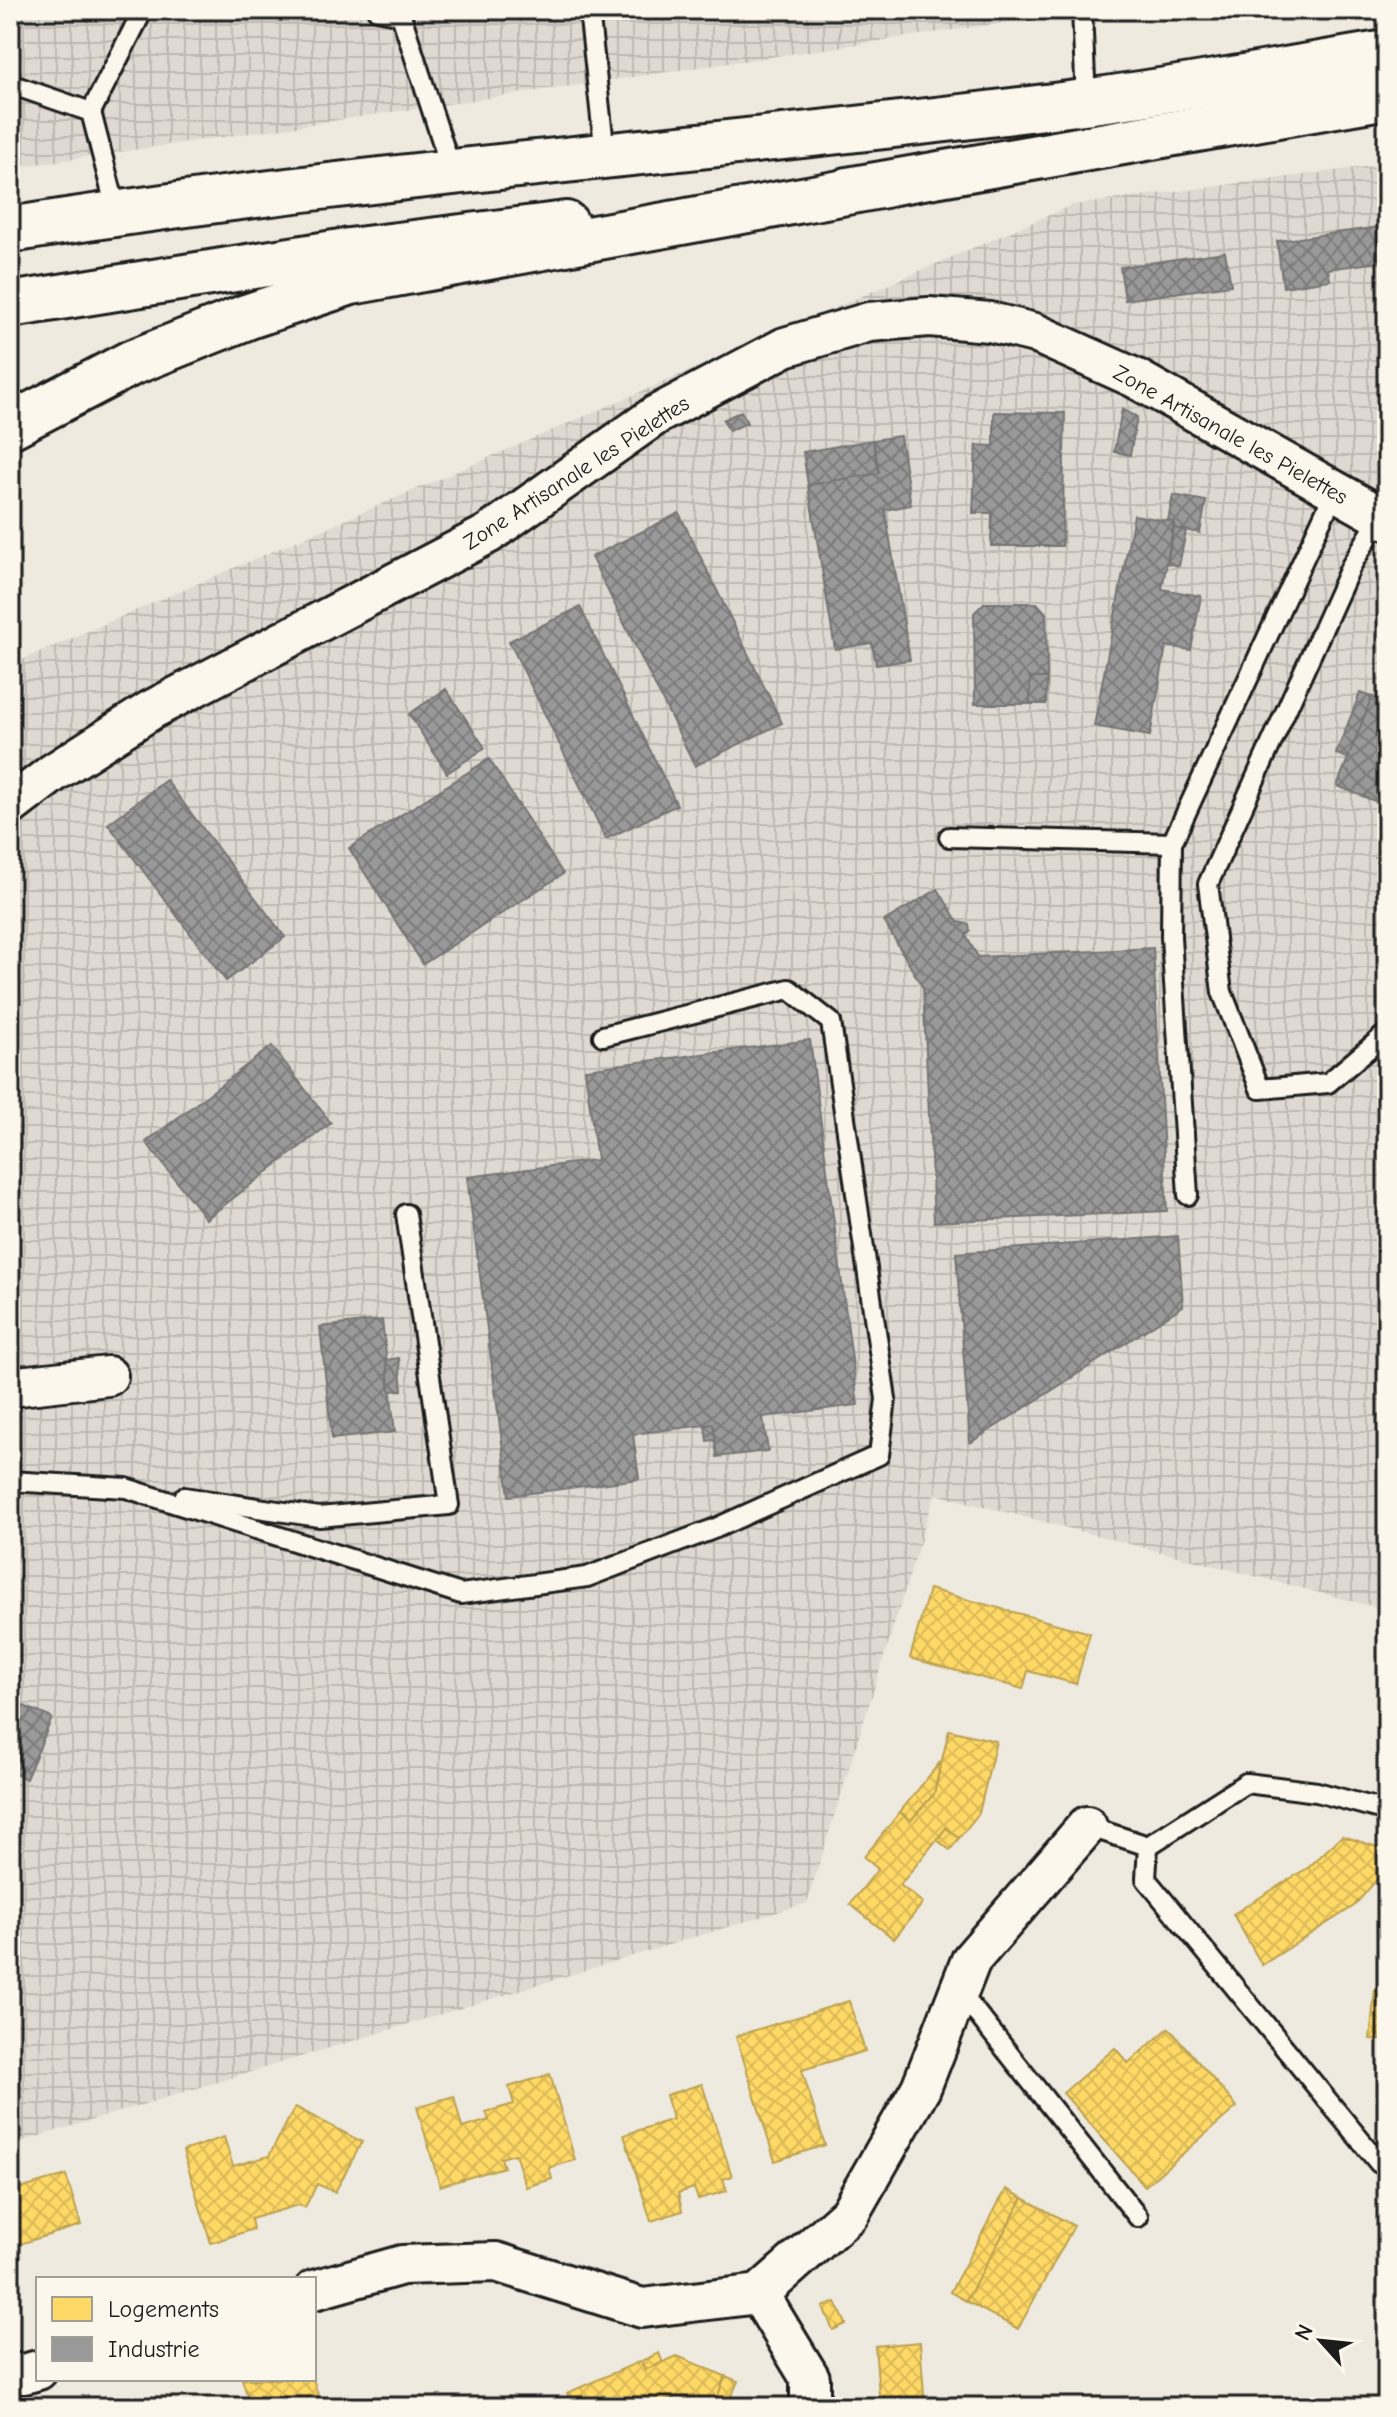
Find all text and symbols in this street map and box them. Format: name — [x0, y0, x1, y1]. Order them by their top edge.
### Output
street label: Zone Artisanale les Pielettes — [1109, 360, 1352, 510]
street label: Zone Artisanale les Pielettes — [459, 390, 694, 556]
legend — [36, 2277, 316, 2381]
text: Logements — [108, 2295, 219, 2323]
north arrow — [1281, 2301, 1361, 2381]
text: N — [1289, 2320, 1319, 2345]
text: Industrie — [108, 2335, 200, 2363]

